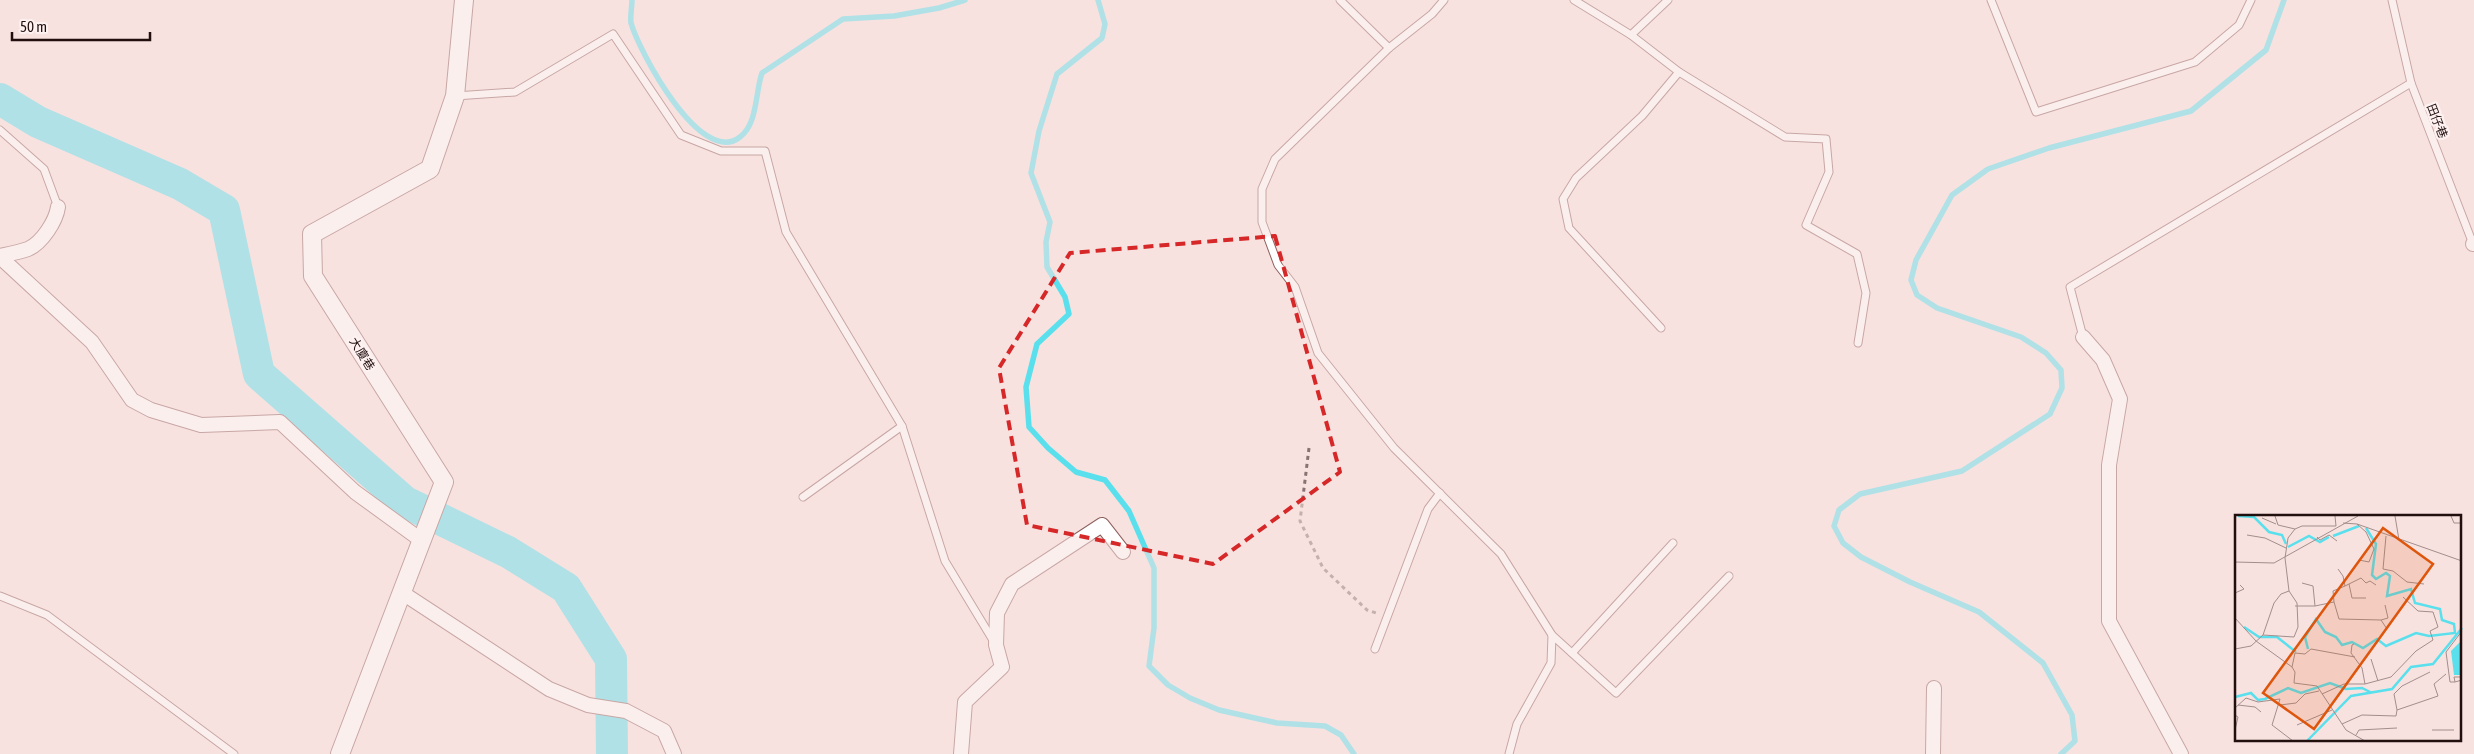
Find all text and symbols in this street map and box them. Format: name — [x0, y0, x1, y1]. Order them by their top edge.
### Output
scale bar — [12, 10, 150, 42]
text: 50 m — [20, 18, 47, 35]
street label: 田仔巷 — [2424, 102, 2450, 140]
street label: 大廈巷 — [347, 335, 377, 373]
inset map — [2235, 515, 2462, 742]

